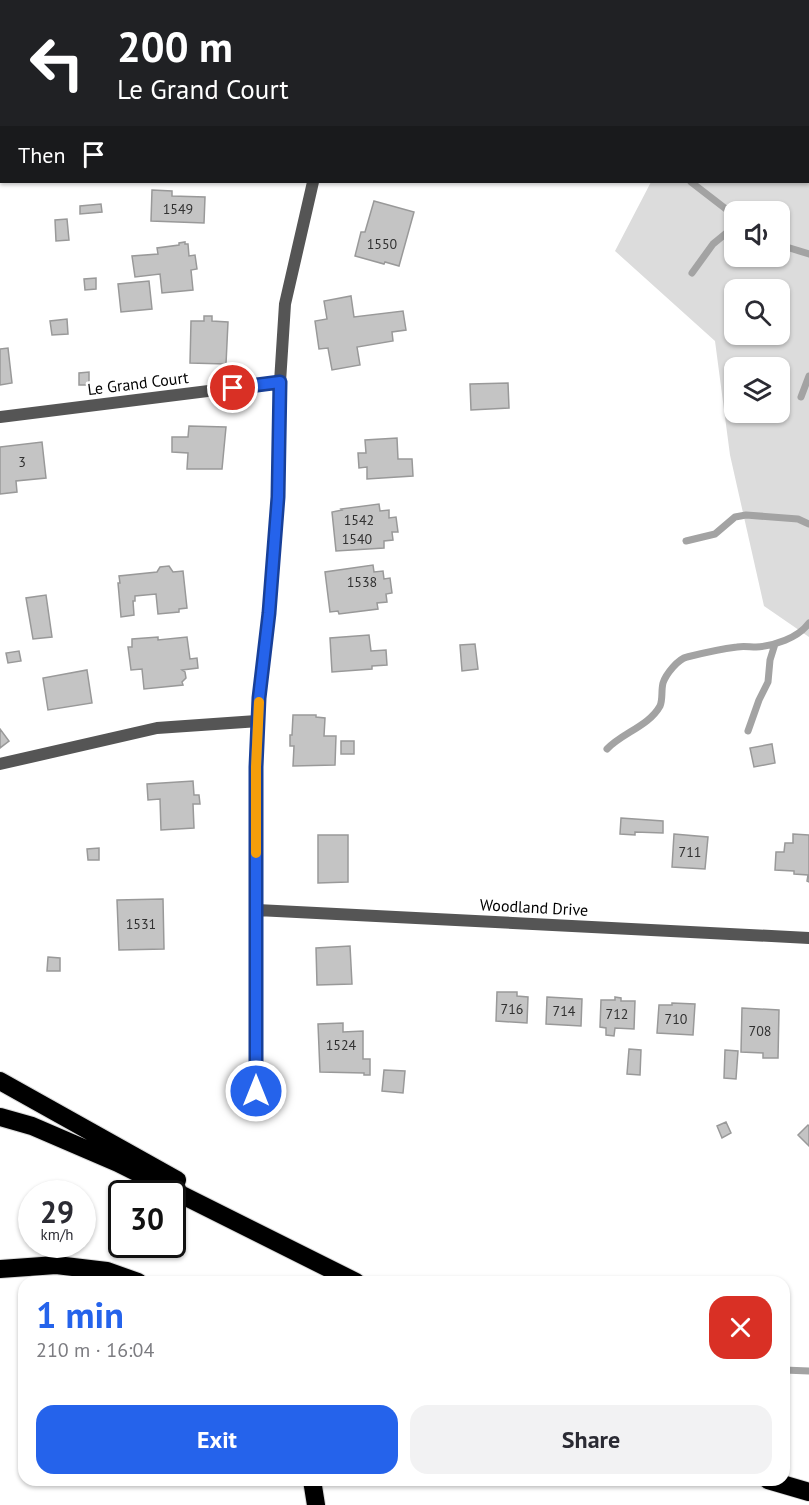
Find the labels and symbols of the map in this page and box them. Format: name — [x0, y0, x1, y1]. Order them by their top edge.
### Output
house number: 1549 — [163, 200, 193, 218]
house number: 1550 — [367, 235, 398, 253]
pin — [207, 362, 258, 413]
street label: Le Grand Court — [86, 367, 190, 399]
house number: 3 — [18, 453, 26, 471]
house number: 1542 — [344, 511, 374, 529]
house number: 1540 — [342, 530, 373, 548]
house number: 1538 — [347, 573, 377, 591]
house number: 711 — [679, 843, 701, 861]
street label: Woodland Drive — [479, 894, 589, 920]
house number: 1531 — [126, 915, 156, 933]
house number: 716 — [501, 1000, 523, 1018]
house number: 714 — [553, 1002, 576, 1020]
house number: 712 — [606, 1005, 628, 1023]
house number: 710 — [665, 1010, 688, 1028]
house number: 708 — [749, 1022, 771, 1040]
house number: 1524 — [326, 1036, 357, 1054]
position arrow — [224, 1059, 288, 1123]
speed limit sign: 30 — [108, 1180, 186, 1258]

